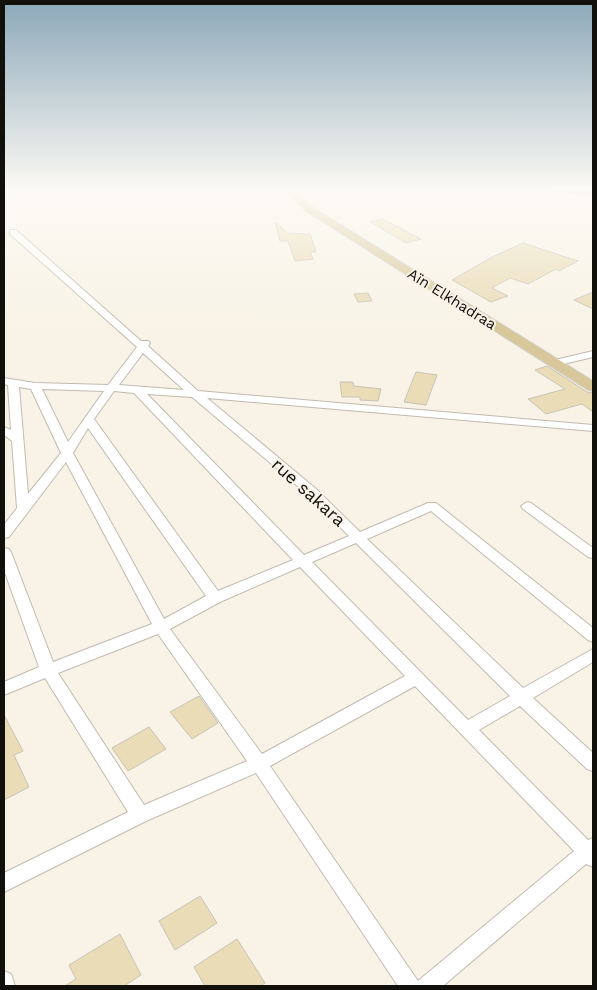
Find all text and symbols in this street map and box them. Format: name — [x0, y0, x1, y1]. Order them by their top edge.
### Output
street label: Aïn Elkhadraa — [404, 265, 500, 334]
street label: rue sakara — [268, 453, 350, 531]

